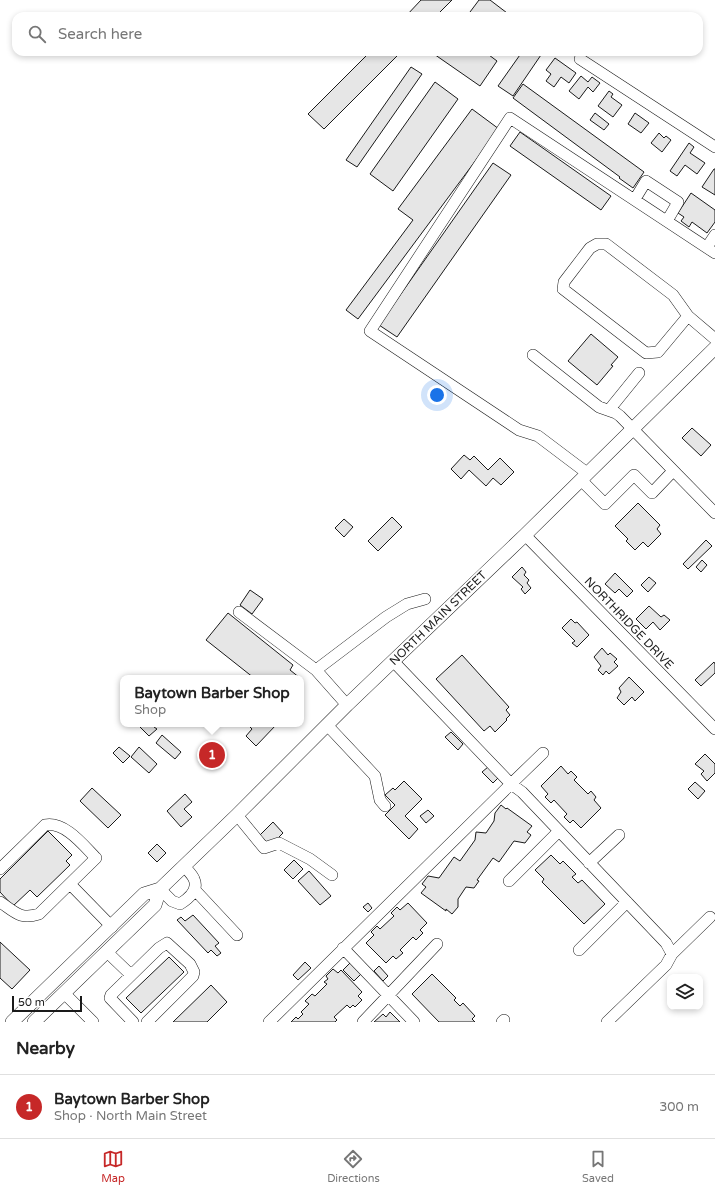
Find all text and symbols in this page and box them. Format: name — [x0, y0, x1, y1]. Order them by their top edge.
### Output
search box — [12, 12, 703, 56]
icon: search — [26, 23, 48, 45]
text: Search here — [58, 25, 142, 43]
your location — [427, 385, 447, 405]
street label: NORTH MAIN STREET — [387, 567, 490, 668]
street label: NORTHRIDGE DRIVE — [582, 574, 677, 672]
popup — [120, 675, 304, 727]
text: Baytown Barber Shop — [134, 684, 290, 702]
text: Shop — [134, 702, 166, 718]
pin: 1 — [199, 740, 225, 770]
map controls — [667, 974, 703, 1010]
button: layers — [667, 974, 703, 1010]
scale bar — [12, 994, 82, 1013]
text: 50 m — [18, 996, 45, 1009]
text: Nearby — [16, 1038, 75, 1059]
text: Baytown Barber Shop — [54, 1090, 210, 1108]
text: 1 — [25, 1099, 33, 1115]
text: 300 m — [659, 1099, 699, 1115]
text: Shop · North Main Street — [54, 1108, 207, 1124]
tab: Map — [101, 1148, 125, 1185]
tab: Directions — [327, 1148, 380, 1185]
tab: Saved — [582, 1148, 614, 1185]

